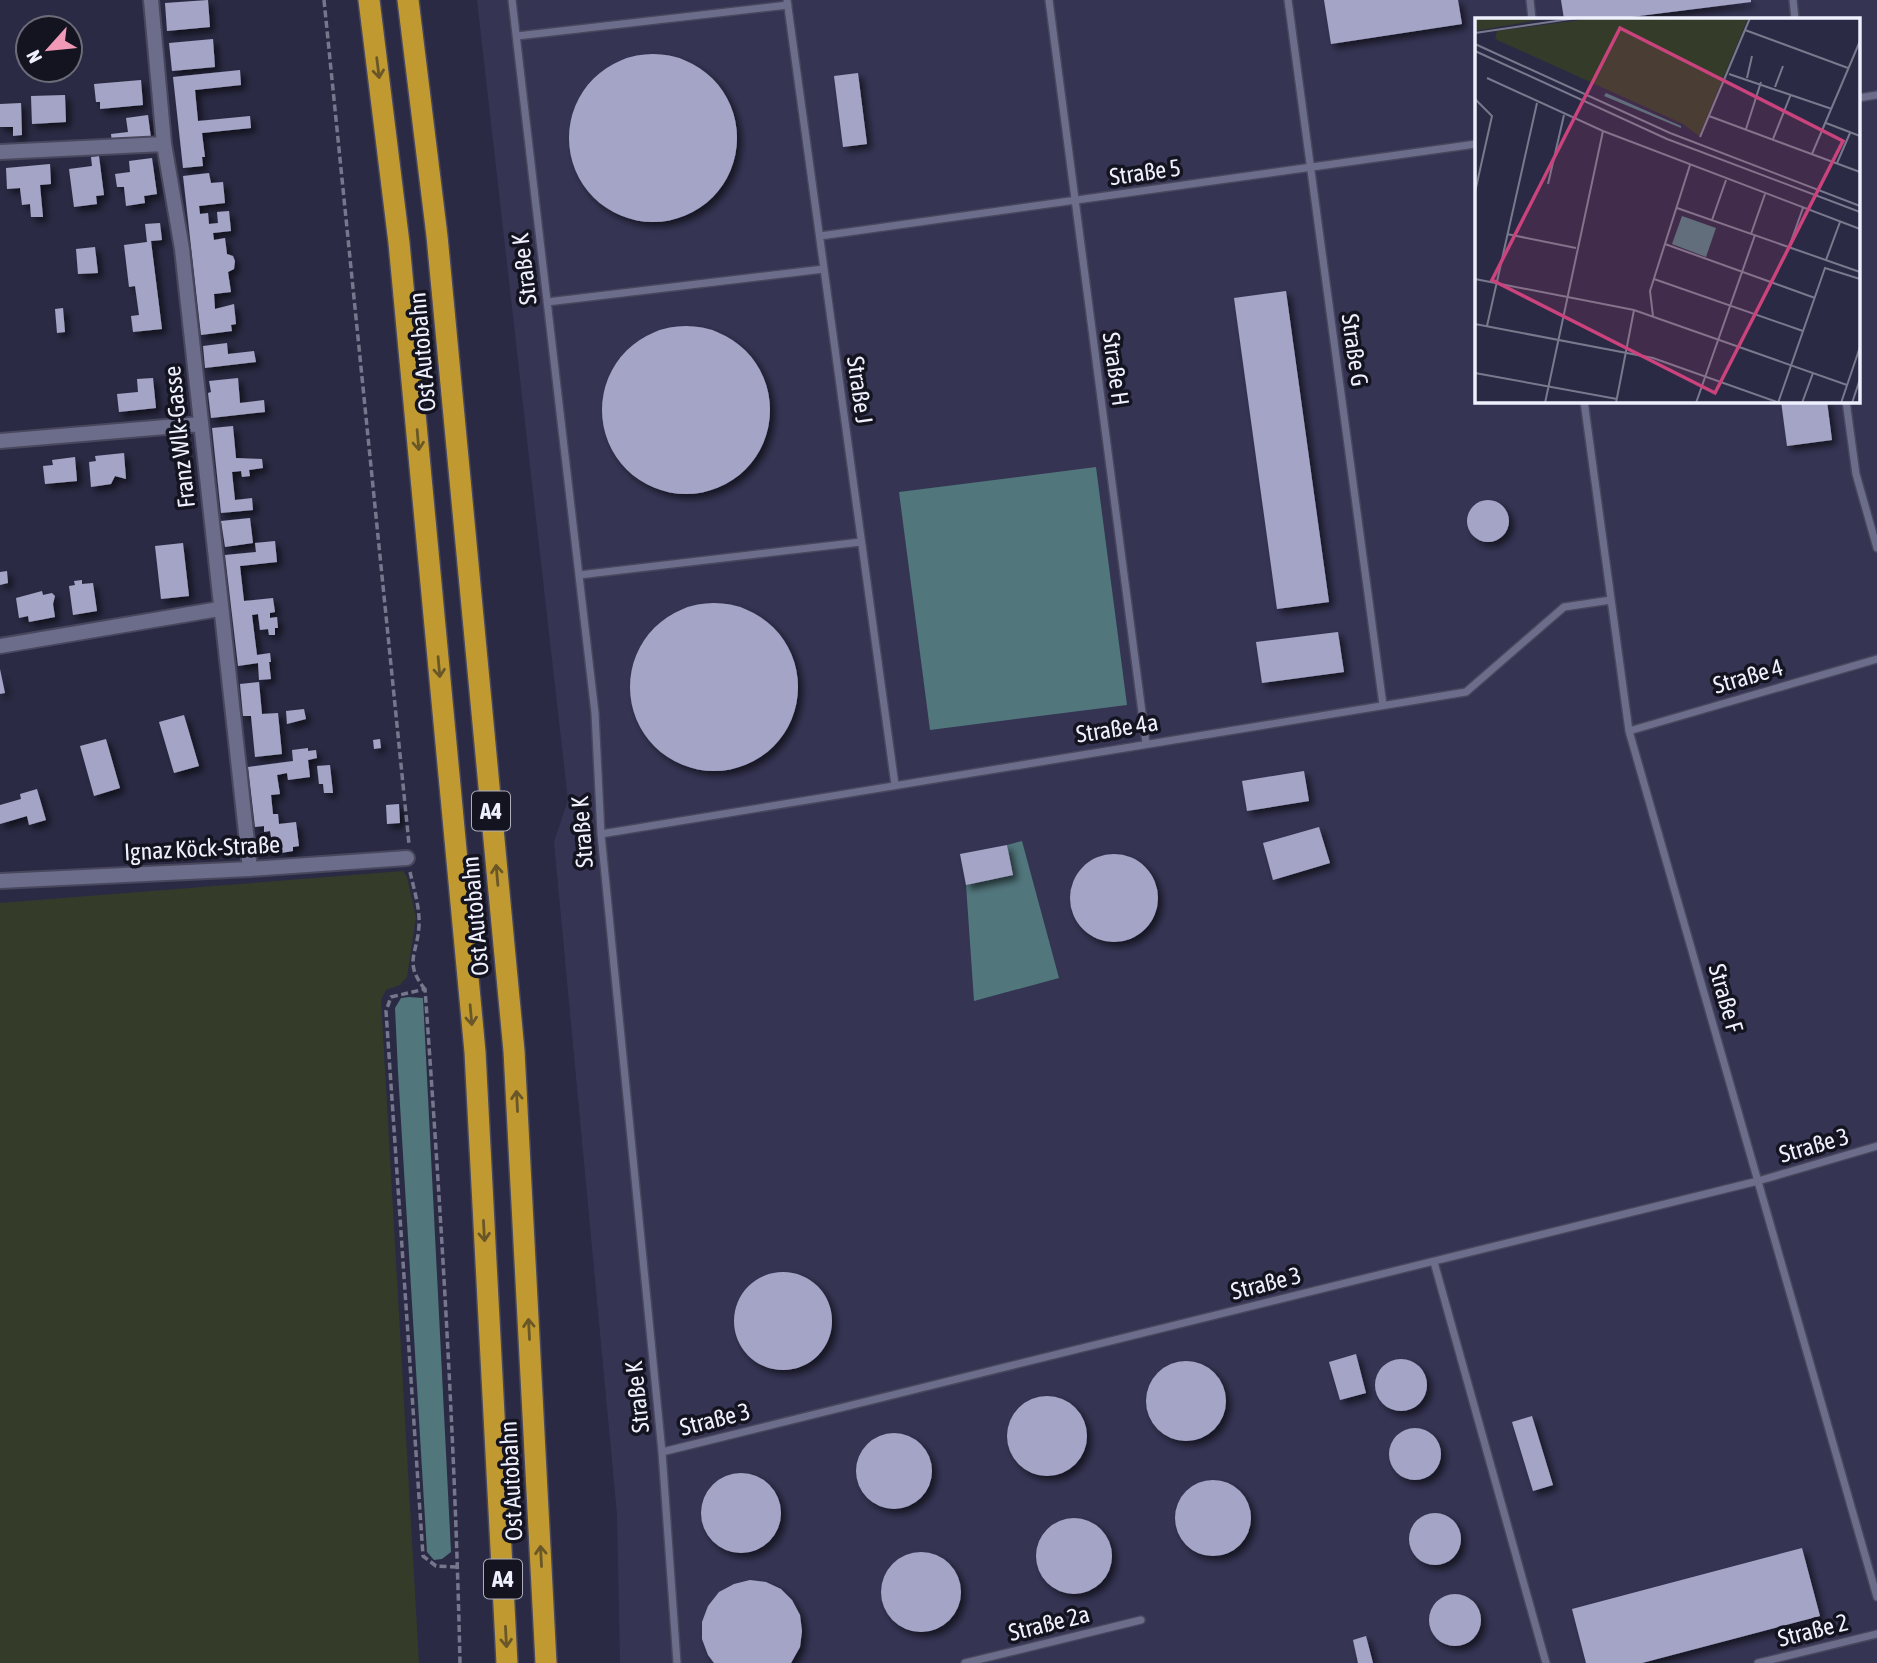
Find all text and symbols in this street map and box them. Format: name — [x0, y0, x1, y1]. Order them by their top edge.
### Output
north arrow — [14, 14, 84, 84]
inset map — [1475, 18, 1860, 402]
text: N — [22, 47, 46, 67]
one-way arrow — [371, 56, 384, 79]
street label: Straße 5 — [1108, 154, 1182, 190]
street label: Straße K — [506, 231, 542, 306]
street label: Ost Autobahn — [403, 291, 441, 413]
street label: Straße G — [1337, 312, 1373, 388]
street label: Straße H — [1097, 330, 1135, 408]
street label: Straße J — [842, 354, 878, 426]
street label: Franz Wlk-Gasse — [158, 365, 200, 509]
one-way arrow — [412, 428, 425, 451]
street label: Straße 4 — [1710, 653, 1786, 699]
one-way arrow — [433, 655, 446, 677]
street label: Straße 4a — [1074, 708, 1160, 748]
road number: A4 — [472, 792, 510, 831]
street label: Straße K — [566, 795, 598, 869]
street label: Ignaz Köck-Straße — [123, 830, 281, 866]
street label: Ost Autobahn — [456, 855, 494, 977]
one-way arrow — [490, 864, 503, 887]
street label: Straße F — [1703, 961, 1749, 1036]
one-way arrow — [465, 1003, 478, 1026]
one-way arrow — [510, 1090, 523, 1113]
street label: Straße 3 — [1776, 1122, 1852, 1168]
one-way arrow — [478, 1219, 491, 1242]
street label: Straße 3 — [1228, 1261, 1304, 1305]
one-way arrow — [522, 1318, 535, 1340]
street label: Straße K — [620, 1360, 654, 1434]
street label: Straße 3 — [677, 1397, 753, 1441]
street label: Ost Autobahn — [494, 1420, 528, 1542]
one-way arrow — [535, 1545, 548, 1568]
road number: A4 — [484, 1560, 522, 1598]
street label: Straße 2a — [1006, 1600, 1092, 1646]
street label: Straße 2 — [1775, 1608, 1851, 1652]
one-way arrow — [499, 1625, 512, 1648]

